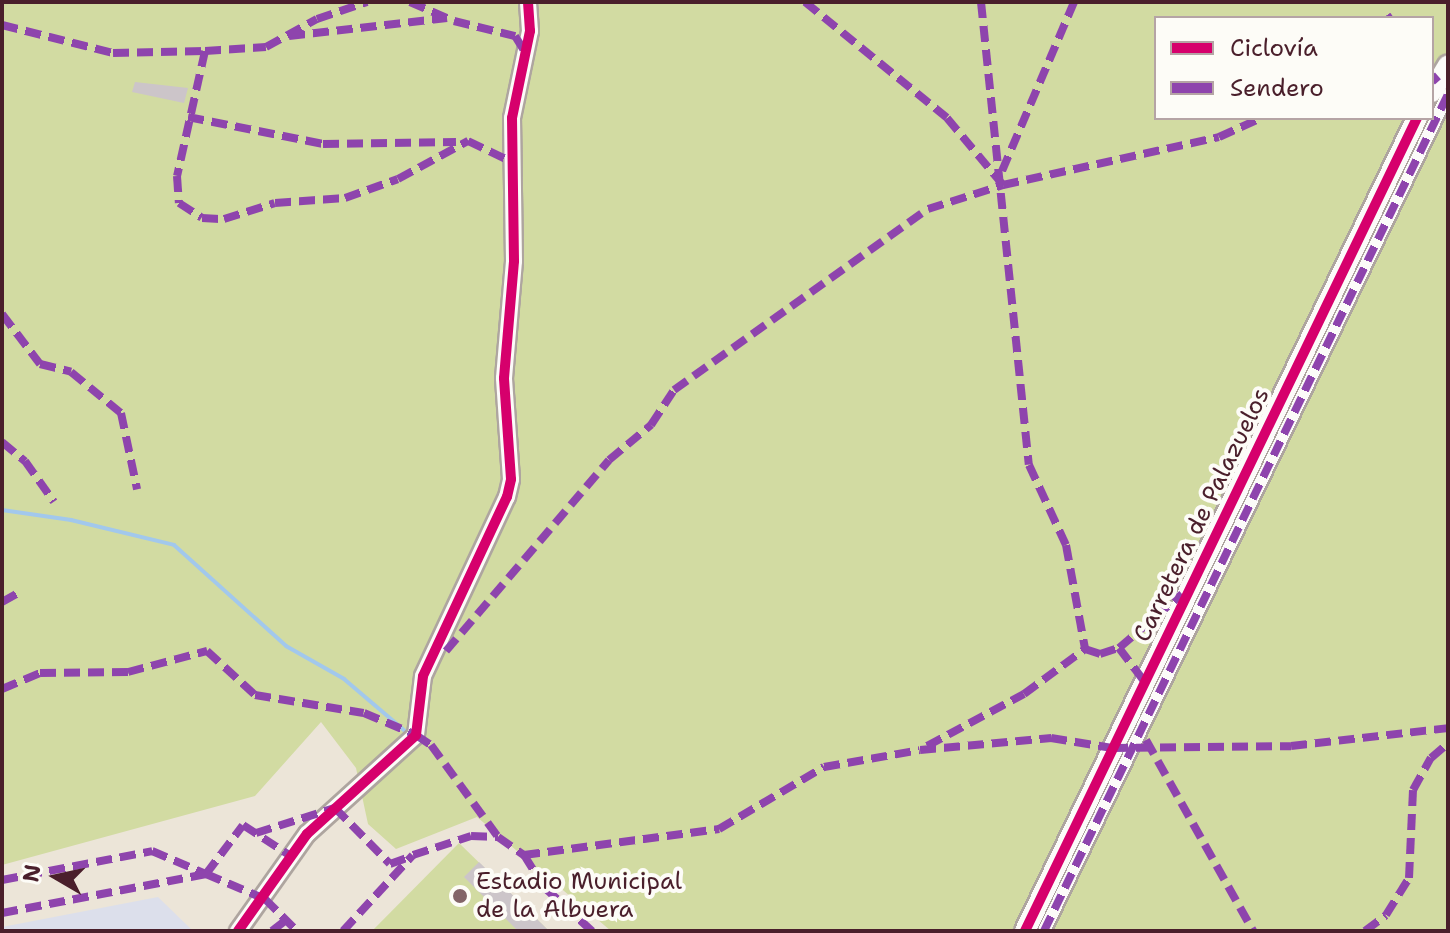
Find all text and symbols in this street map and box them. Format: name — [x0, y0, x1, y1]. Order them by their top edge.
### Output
legend — [1154, 16, 1434, 120]
text: Ciclovía — [1230, 32, 1318, 64]
text: Sendero — [1230, 72, 1324, 104]
street label: Carretera de Palazuelos — [1128, 383, 1276, 647]
north arrow — [16, 837, 96, 917]
text: N — [16, 862, 47, 884]
place label: Estadio Municipal de la Albuera — [476, 868, 682, 924]
marker: Estadio Municipal de la Albuera — [451, 887, 469, 905]

